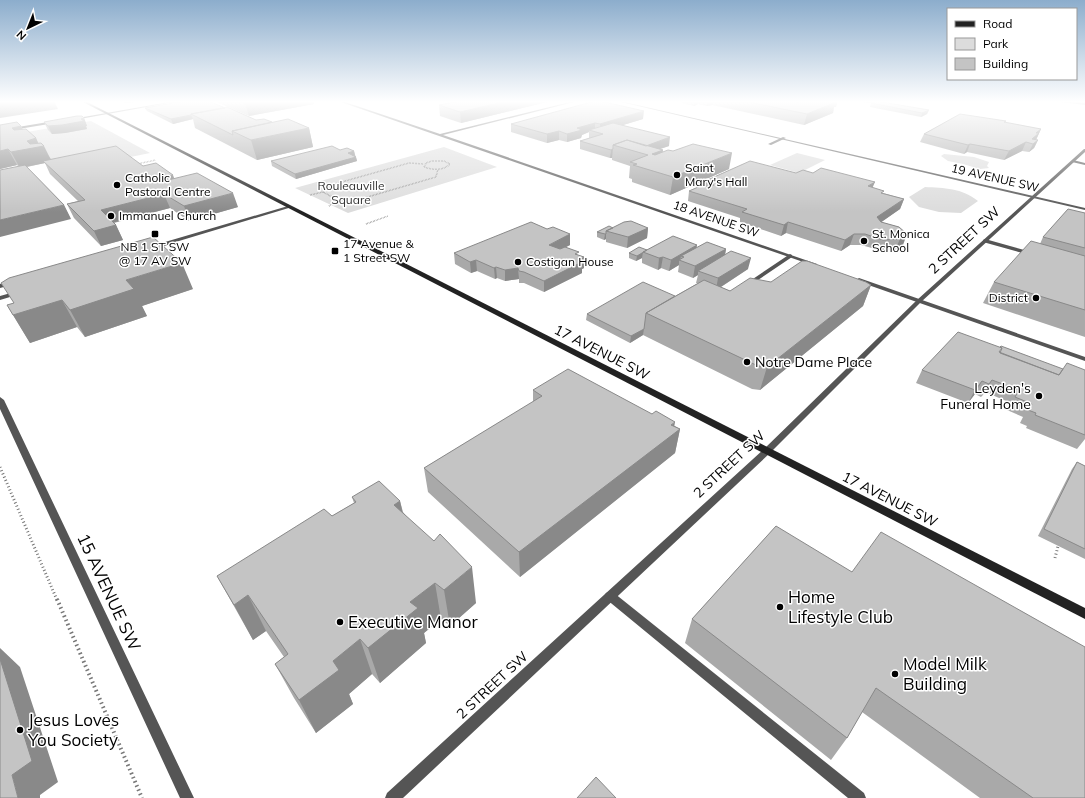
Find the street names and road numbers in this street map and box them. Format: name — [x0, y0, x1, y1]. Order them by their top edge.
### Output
street label: 19 AVENUE SW — [950, 160, 1041, 195]
street label: 18 AVENUE SW — [671, 197, 761, 240]
street label: 2 STREET SW — [924, 202, 1004, 278]
street label: 17 AVENUE SW — [551, 320, 653, 384]
street label: 2 STREET SW — [689, 426, 769, 502]
street label: 17 AVENUE SW — [839, 467, 941, 531]
street label: 15 AVENUE SW — [73, 530, 146, 654]
street label: 2 STREET SW — [452, 647, 532, 723]

